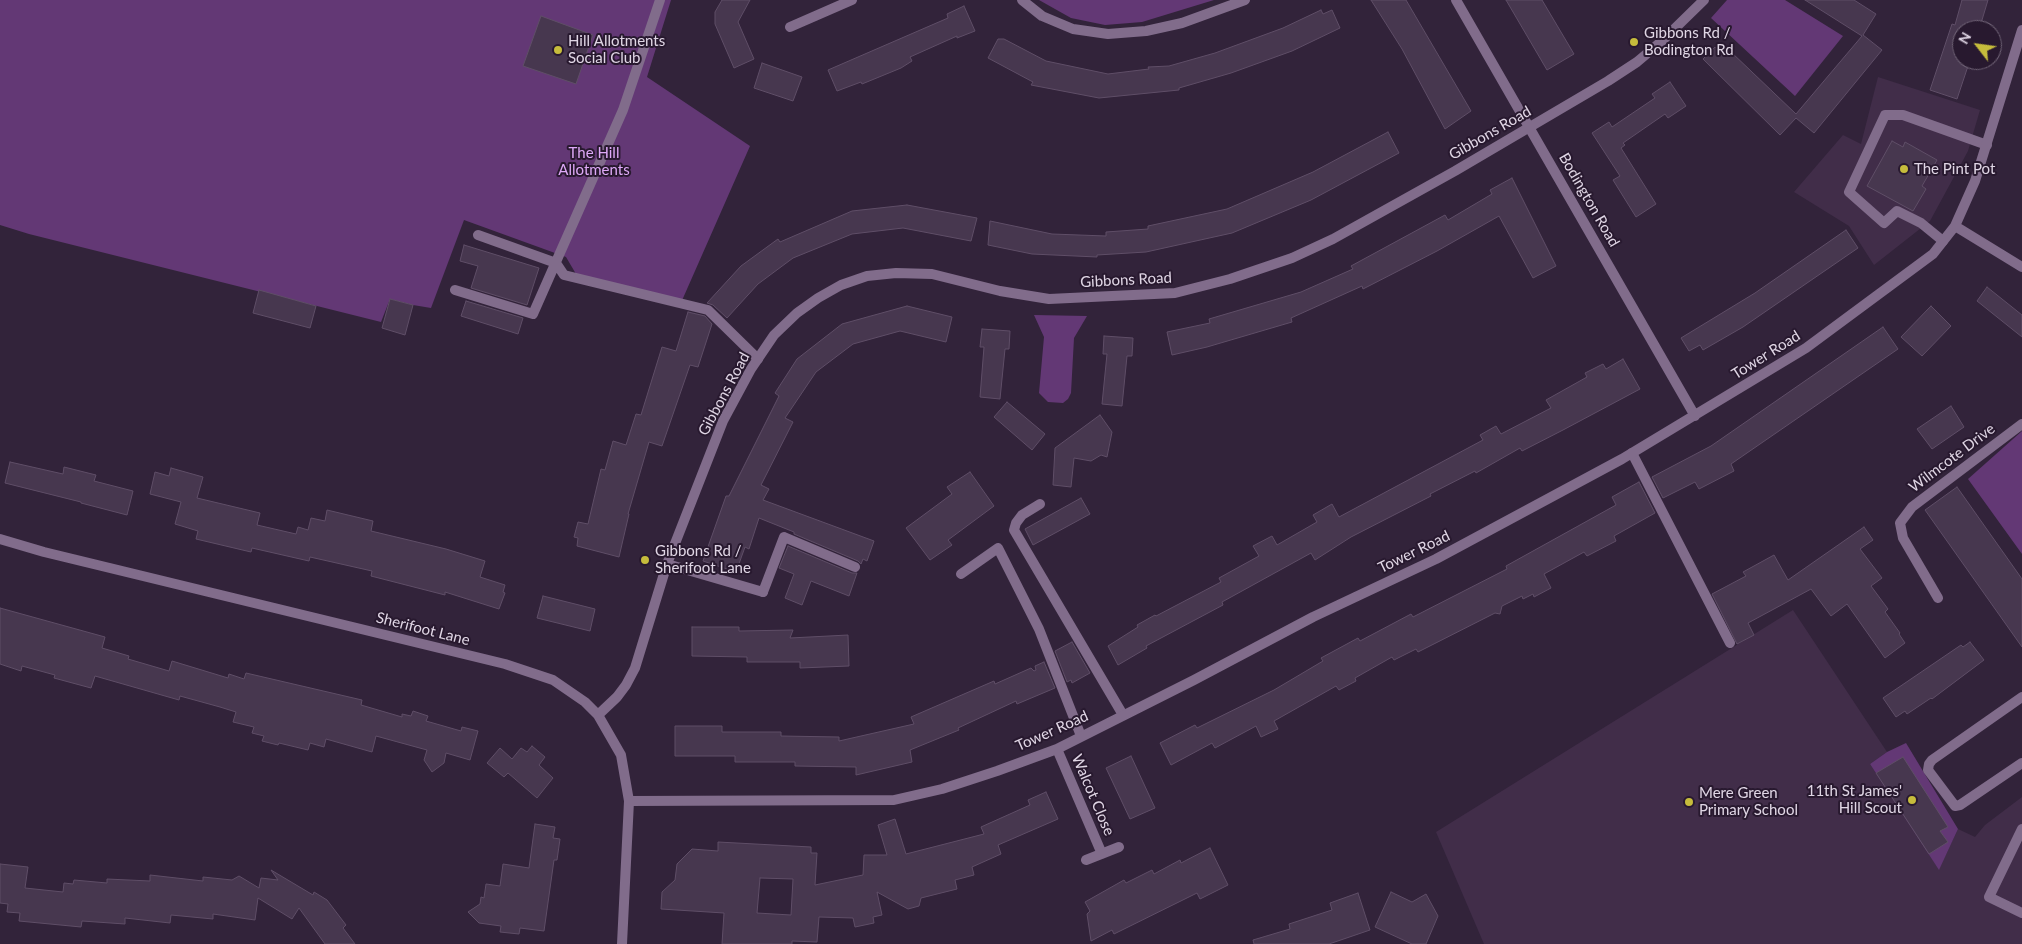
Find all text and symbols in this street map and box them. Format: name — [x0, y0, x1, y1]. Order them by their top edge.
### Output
north arrow — [1952, 20, 2002, 70]
place label: Gibbons Rd / Bodington Rd — [1644, 24, 1734, 59]
text: N — [1954, 29, 1974, 47]
place label: Hill Allotments Social Club — [568, 32, 665, 67]
marker: Gibbons Rd / Bodington Rd — [1628, 36, 1640, 48]
marker: Hill Allotments Social Club — [552, 44, 564, 56]
street label: Gibbons Road — [1446, 102, 1534, 164]
park label: The Hill Allotments — [558, 144, 630, 179]
street label: Bodington Road — [1555, 150, 1623, 250]
place label: The Pint Pot — [1914, 160, 1995, 178]
marker: The Pint Pot — [1898, 163, 1910, 175]
street label: Gibbons Road — [1080, 269, 1172, 291]
street label: Tower Road — [1728, 327, 1804, 383]
street label: Gibbons Road — [695, 349, 753, 439]
street label: Wilmcote Drive — [1905, 420, 1999, 496]
street label: Tower Road — [1375, 527, 1453, 577]
place label: Gibbons Rd / Sherifoot Lane — [655, 542, 751, 577]
marker: Gibbons Rd / Sherifoot Lane — [639, 554, 651, 566]
street label: Sherifoot Lane — [374, 609, 472, 649]
street label: Tower Road — [1013, 707, 1091, 755]
street label: Walcot Close — [1068, 752, 1118, 838]
place label: 11th St James' Hill Scout — [1807, 782, 1902, 817]
place label: Mere Green Primary School — [1699, 784, 1798, 819]
marker: 11th St James' Hill Scout — [1906, 794, 1918, 806]
marker: Mere Green Primary School — [1683, 796, 1695, 808]

